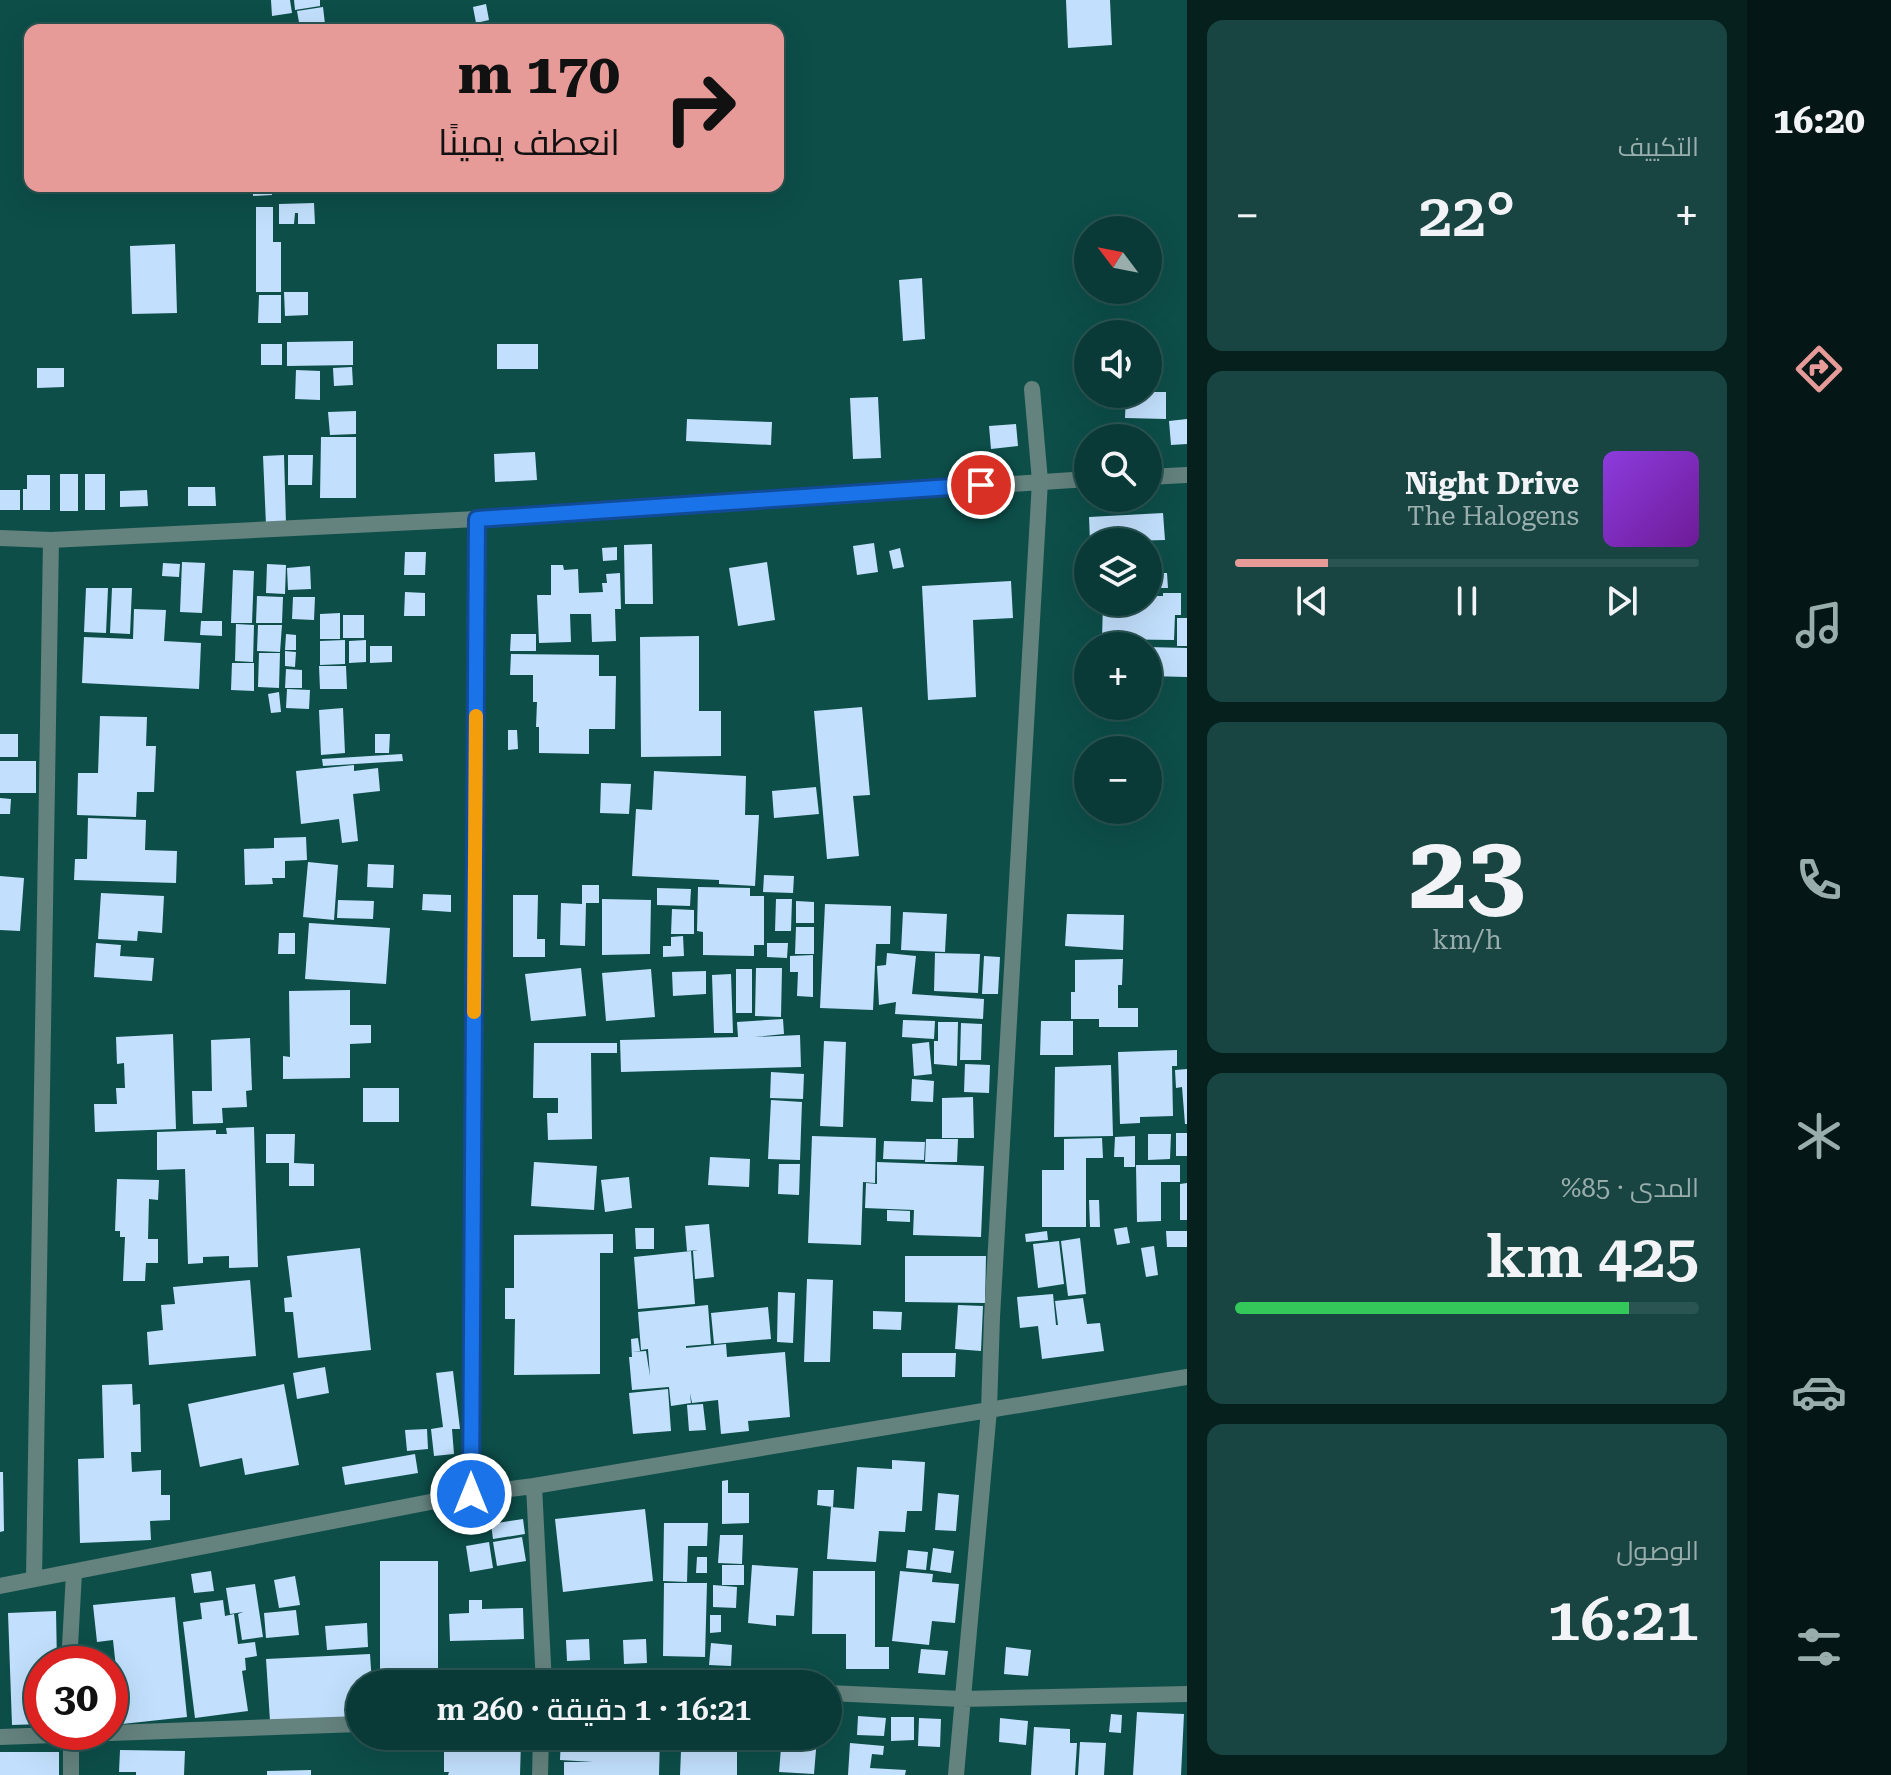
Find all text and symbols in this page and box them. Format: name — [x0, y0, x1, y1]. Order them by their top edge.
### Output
text: 170 m — [458, 41, 620, 107]
icon: right — [648, 56, 752, 160]
text: 16:20 — [1773, 100, 1865, 142]
text: انعطف يمينًا — [438, 122, 620, 164]
text: التكييف — [1617, 132, 1699, 162]
text: 22° — [1419, 180, 1515, 251]
text: − — [1235, 190, 1260, 242]
text: + — [1674, 190, 1699, 242]
north arrow — [1074, 216, 1162, 304]
map controls — [1074, 216, 1162, 824]
button: sound — [1074, 320, 1162, 408]
icon: directions — [1791, 341, 1847, 397]
button: search — [1074, 424, 1162, 512]
pin — [947, 451, 1015, 519]
icon: arrive — [959, 463, 1003, 507]
text: Night Drive — [1405, 466, 1579, 501]
text: The Halogens — [1407, 501, 1579, 531]
button: layers — [1074, 528, 1162, 616]
icon: previous — [1290, 579, 1334, 623]
icon: pause — [1445, 579, 1489, 623]
icon: next — [1600, 579, 1644, 623]
icon: music — [1791, 597, 1847, 653]
button: + — [1074, 632, 1162, 720]
button: − — [1074, 736, 1162, 824]
text: 23 — [1409, 812, 1525, 933]
icon: phone — [1791, 852, 1847, 908]
text: km/h — [1432, 925, 1502, 955]
icon: climate — [1791, 1108, 1847, 1164]
text: المدى · 85% — [1561, 1173, 1699, 1203]
text: 425 km — [1486, 1221, 1699, 1292]
icon: car — [1791, 1364, 1847, 1420]
position arrow — [429, 1452, 513, 1536]
text: الوصول — [1616, 1536, 1699, 1566]
text: 16:21 — [1547, 1584, 1699, 1655]
icon: filters — [1791, 1619, 1847, 1675]
speed limit sign: 30 — [24, 1646, 128, 1750]
text: 16:21 · 1 دقيقة · 260 m — [437, 1692, 751, 1727]

